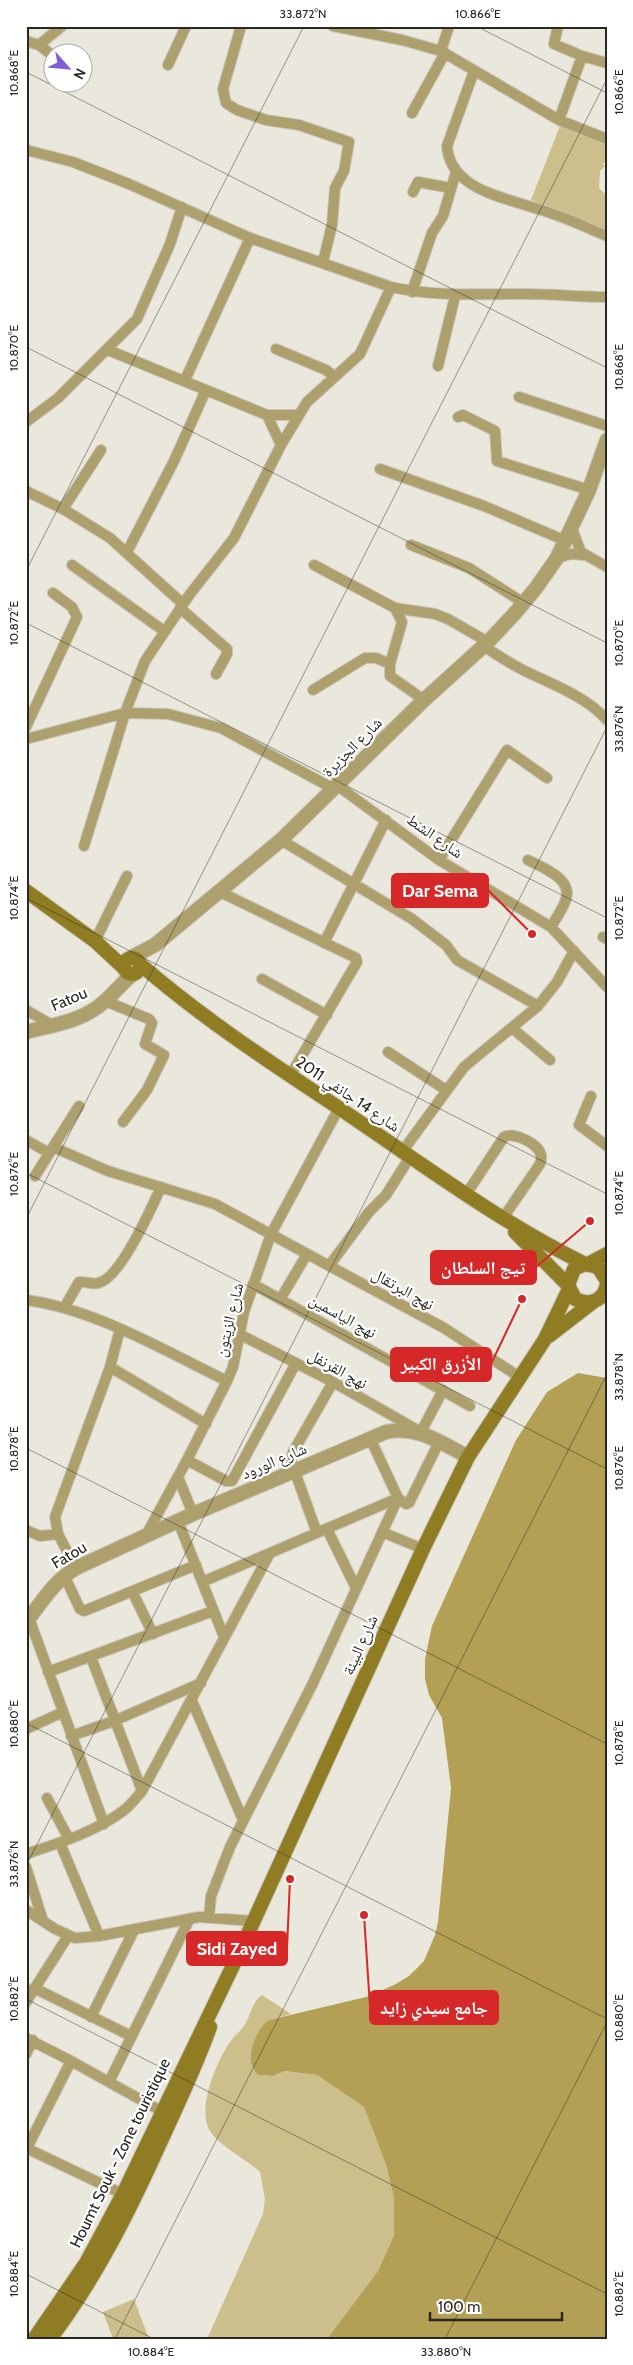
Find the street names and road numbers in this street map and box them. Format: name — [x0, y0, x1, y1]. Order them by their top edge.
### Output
street label: شارع الجزيرة — [318, 713, 387, 782]
street label: شارع الشط — [403, 810, 467, 863]
street label: Fatou — [48, 983, 90, 1015]
street label: شارع 14 جانفي 2011 — [291, 1052, 404, 1138]
street label: نهج البرتقال — [368, 1264, 437, 1315]
street label: شارع الزيتون — [211, 1281, 248, 1359]
street label: نهج الياسمين — [306, 1290, 380, 1343]
street label: نهج القرنفل — [305, 1345, 371, 1394]
street label: شارع الورود — [239, 1439, 310, 1484]
street label: Fatou — [48, 1537, 90, 1573]
street label: شارع البيئة — [338, 1612, 383, 1678]
street label: Houmt Souk - Zone touristique — [66, 2055, 174, 2251]

